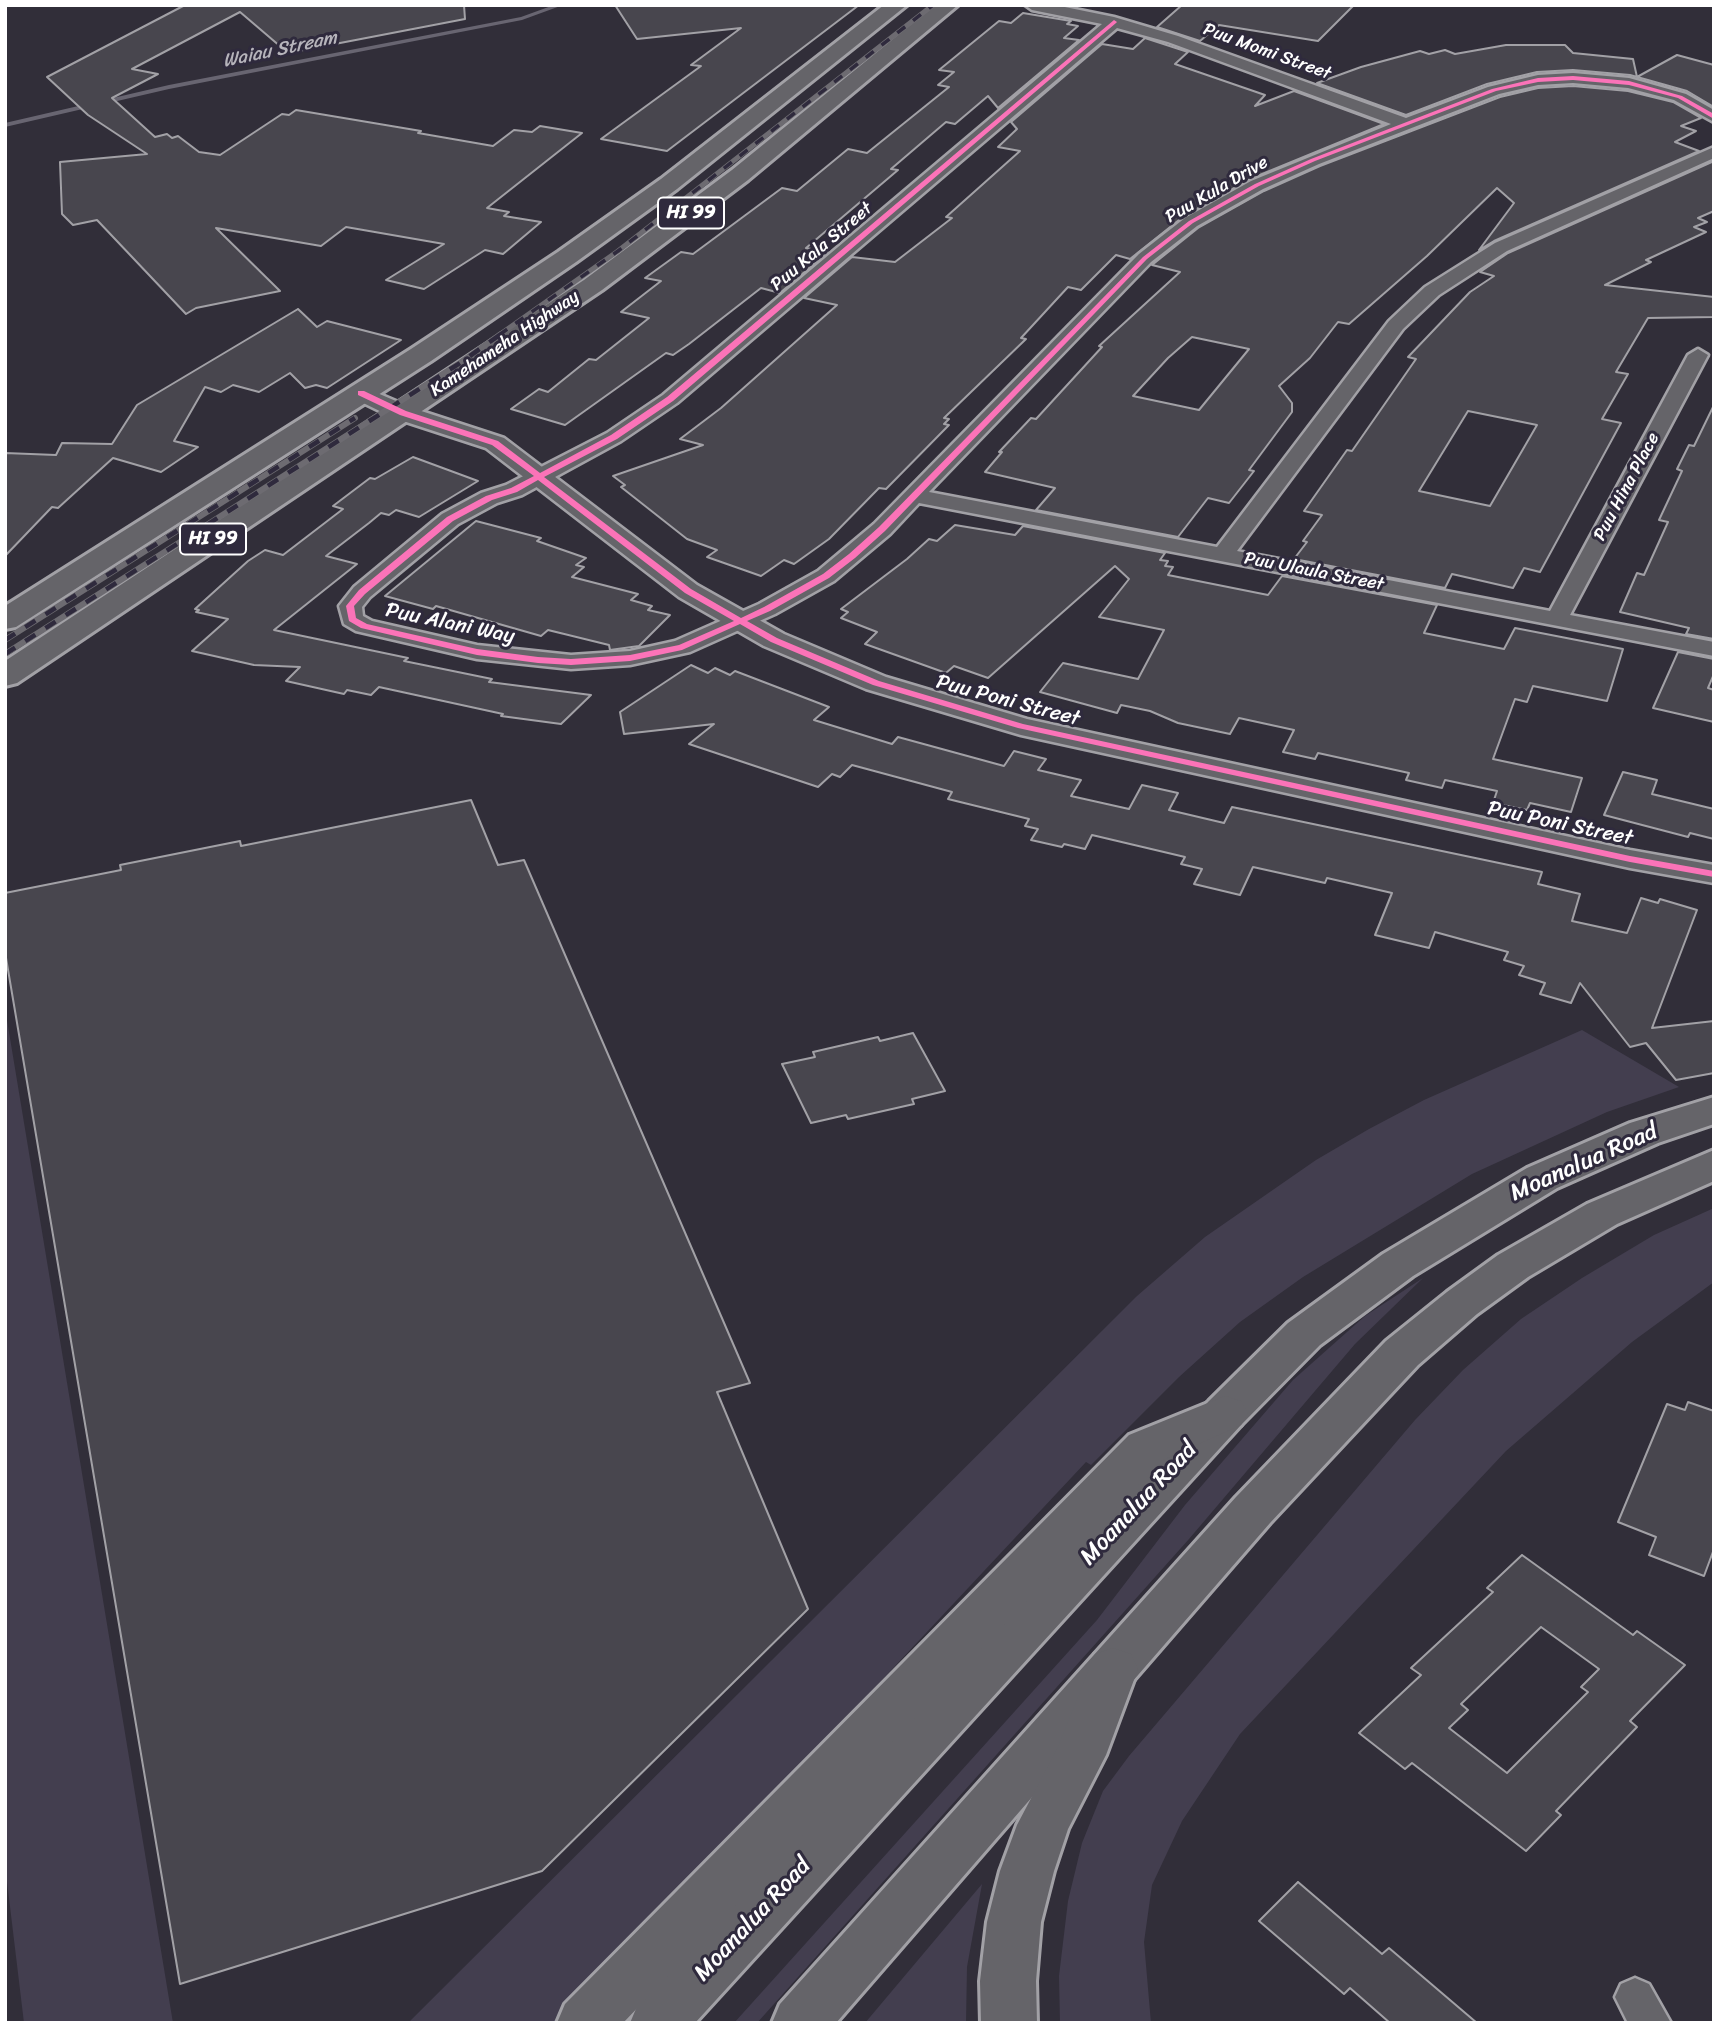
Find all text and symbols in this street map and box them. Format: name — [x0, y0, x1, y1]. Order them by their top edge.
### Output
street label: Puu Momi Street — [1200, 19, 1334, 85]
water label: Waiau Stream — [221, 27, 339, 73]
street label: Puu Kula Drive — [1162, 152, 1272, 228]
road number: HI 99 — [658, 197, 724, 228]
street label: Puu Kala Street — [767, 198, 877, 296]
street label: Kamehameha Highway — [427, 286, 583, 402]
street label: Puu Hina Place — [1589, 429, 1665, 545]
road number: HI 99 — [180, 524, 246, 554]
street label: Puu Ulaula Street — [1242, 548, 1386, 596]
street label: Puu Alani Way — [383, 598, 517, 650]
street label: Puu Poni Street — [933, 670, 1083, 732]
street label: Puu Poni Street — [1485, 796, 1635, 852]
street label: Moanalua Road — [1506, 1118, 1662, 1208]
street label: Moanalua Road — [1075, 1436, 1203, 1572]
street label: Moanalua Road — [689, 1852, 817, 1988]

